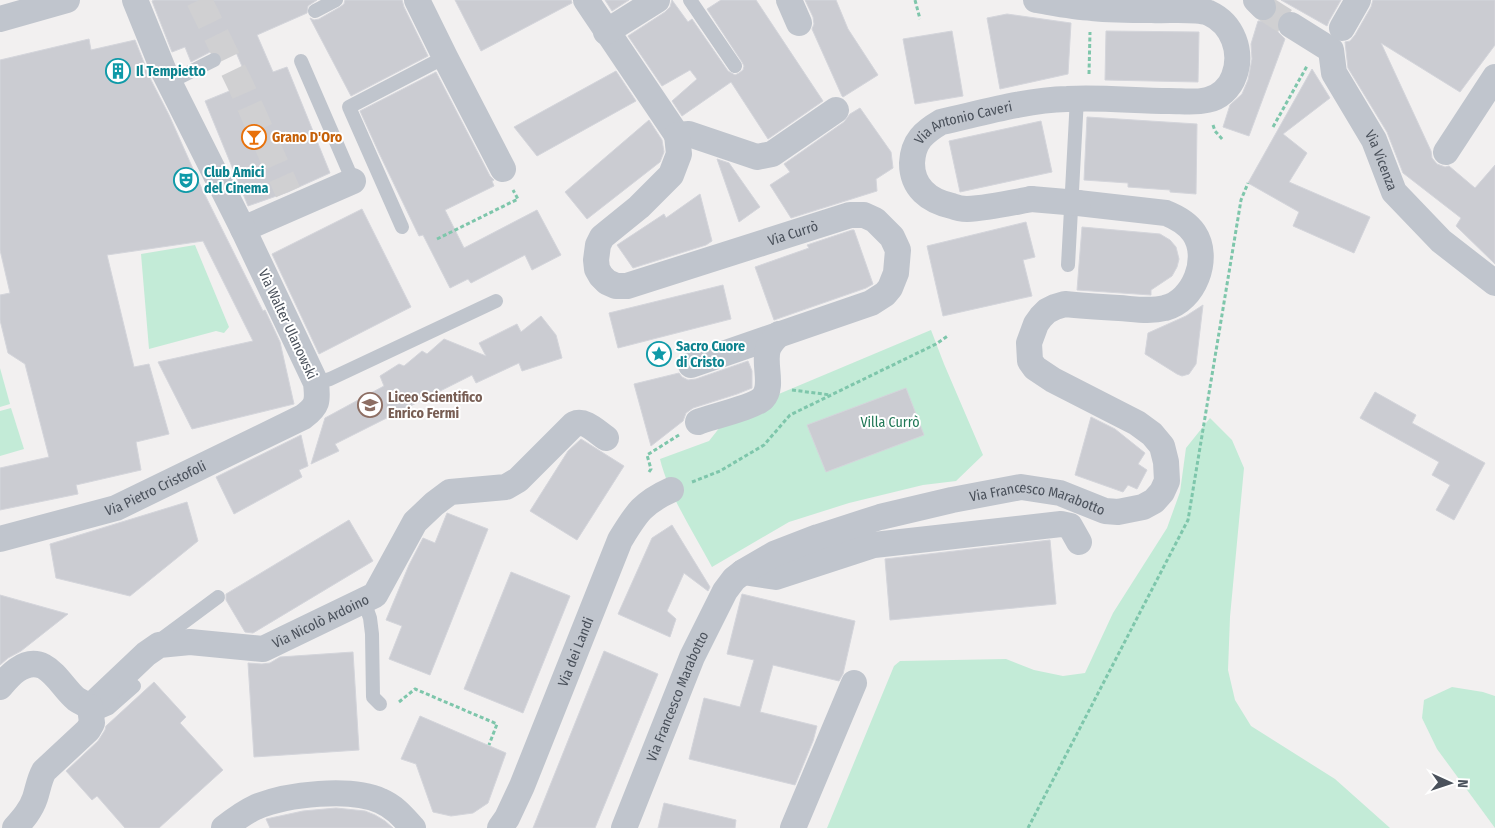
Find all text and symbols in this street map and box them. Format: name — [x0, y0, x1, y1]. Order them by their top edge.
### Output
building icon: Il Tempietto — [105, 58, 131, 84]
place label: Il Tempietto — [136, 63, 206, 80]
street label: Via Antonio Caveri — [911, 98, 1014, 148]
bar icon: Grano D'Oro — [241, 124, 267, 150]
street label: Via Vicenza — [1361, 127, 1401, 193]
place label: Grano D'Oro — [272, 129, 343, 146]
place label: Club Amici del Cinema — [204, 164, 269, 197]
theatre icon: Club Amici del Cinema — [173, 167, 199, 193]
street label: Via Currò — [766, 218, 820, 250]
street label: Via Walter Ulanowski — [255, 267, 320, 382]
place label: Sacro Cuore di Cristo — [676, 338, 745, 371]
place icon: Sacro Cuore di Cristo — [646, 341, 672, 367]
place label: Liceo Scientifico Enrico Fermi — [388, 389, 483, 422]
school or university icon: Liceo Scientifico Enrico Fermi — [357, 392, 383, 418]
park label: Villa Currò — [860, 414, 920, 431]
street label: Via Pietro Cristofoli — [103, 457, 209, 520]
street label: Via Francesco Marabotto — [968, 479, 1107, 519]
street label: Via Nicolò Ardoino — [270, 591, 372, 652]
street label: Via dei Landi — [554, 615, 597, 689]
street label: Via Francesco Marabotto — [643, 629, 712, 764]
north arrow — [1425, 758, 1475, 808]
text: N — [1454, 779, 1471, 788]

